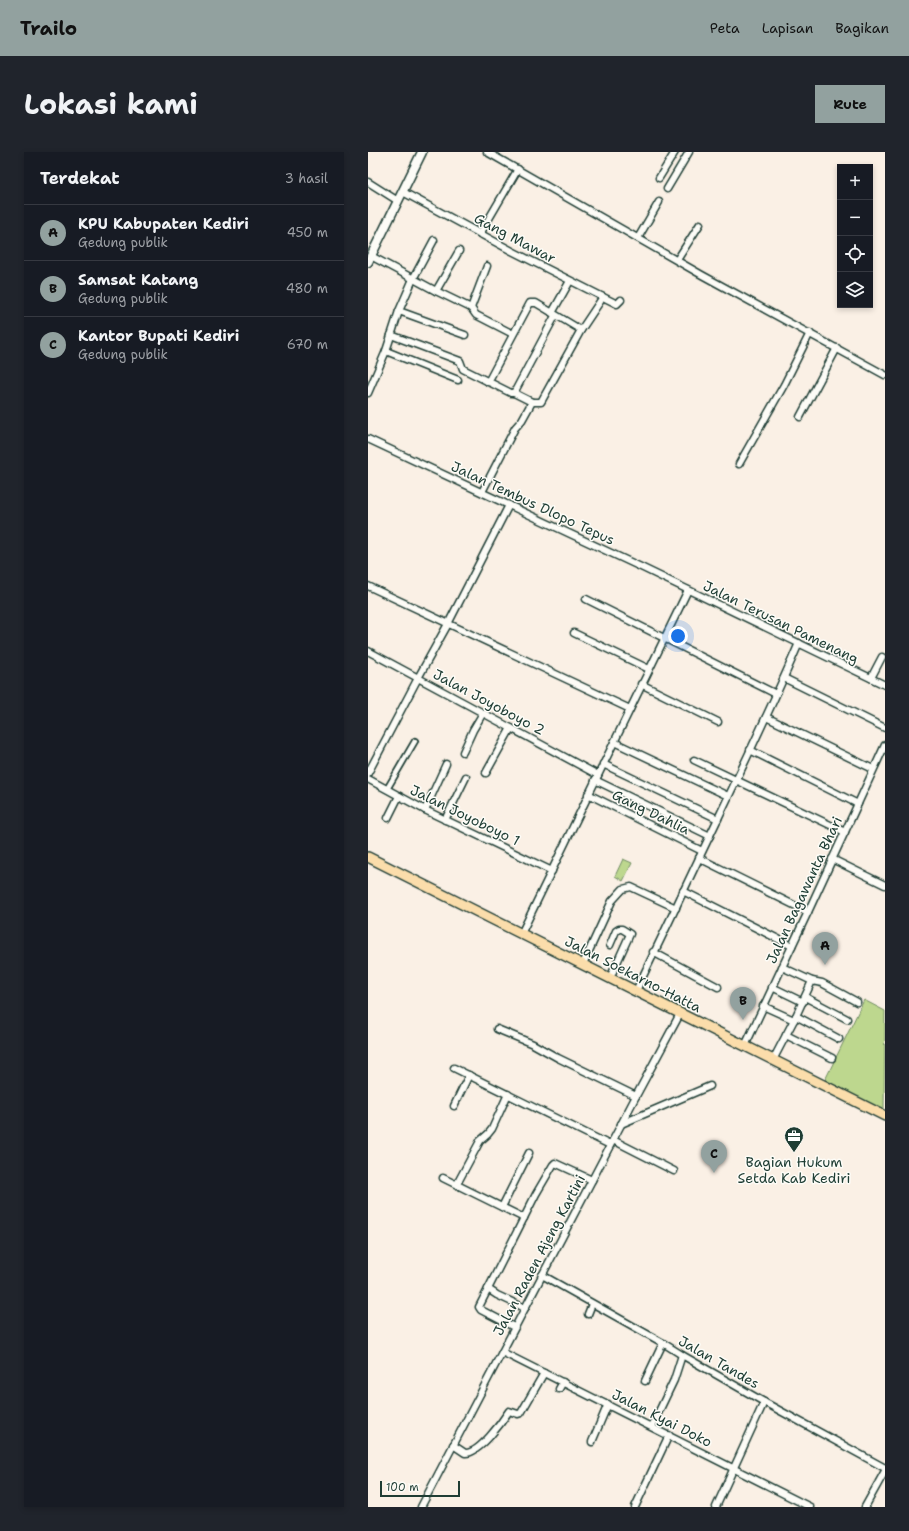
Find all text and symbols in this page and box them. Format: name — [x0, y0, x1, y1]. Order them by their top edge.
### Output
text: Trailo — [20, 16, 77, 41]
text: Peta — [710, 19, 740, 37]
text: Lapisan — [762, 19, 813, 37]
text: Bagikan — [835, 19, 889, 37]
text: Lokasi kami — [24, 85, 198, 123]
button: Rute — [815, 85, 885, 123]
map controls — [837, 164, 873, 308]
button: + — [837, 164, 873, 200]
text: Terdekat — [40, 167, 120, 189]
text: 3 hasil — [285, 170, 328, 187]
button: − — [837, 200, 873, 236]
street label: Gang Mawar — [471, 209, 559, 267]
text: KPU Kabupaten Kediri — [78, 214, 249, 234]
text: A — [48, 224, 58, 241]
text: 450 m — [287, 224, 328, 241]
text: Gedung publik — [78, 234, 168, 251]
button: locate — [837, 236, 873, 272]
text: Samsat Katang — [78, 270, 198, 290]
button: layers — [837, 272, 873, 308]
text: B — [49, 280, 57, 297]
text: 480 m — [286, 280, 328, 297]
text: Gedung publik — [78, 290, 168, 307]
text: Kantor Bupati Kediri — [78, 326, 239, 346]
text: C — [49, 336, 57, 353]
text: 670 m — [287, 336, 328, 353]
text: Gedung publik — [78, 346, 168, 363]
street label: Jalan Tembus Dlopo Tepus — [448, 457, 618, 549]
street label: Jalan Terusan Pamenang — [700, 576, 862, 668]
your location — [668, 626, 688, 646]
street label: Jalan Joyoboyo 2 — [430, 665, 548, 739]
street label: Jalan Joyoboyo 1 — [407, 781, 523, 849]
street label: Gang Dahlia — [609, 786, 693, 839]
street label: Jalan Bagawanta Bhari — [762, 813, 846, 967]
street label: Jalan Soekarno-Hatta — [562, 932, 705, 1016]
pin: A — [812, 932, 838, 965]
pin: B — [730, 987, 756, 1020]
office icon: Bagian Hukum Setda Kab Kediri — [783, 1125, 805, 1153]
pin: C — [701, 1140, 727, 1173]
place label: Bagian Hukum Setda Kab Kediri — [738, 1153, 850, 1187]
street label: Jalan Raden Ajeng Kartini — [489, 1171, 589, 1339]
street label: Jalan Tandes — [675, 1332, 763, 1393]
street label: Jalan Kyai Doko — [609, 1385, 715, 1451]
scale bar — [380, 1479, 460, 1498]
text: 100 m — [386, 1480, 419, 1495]

